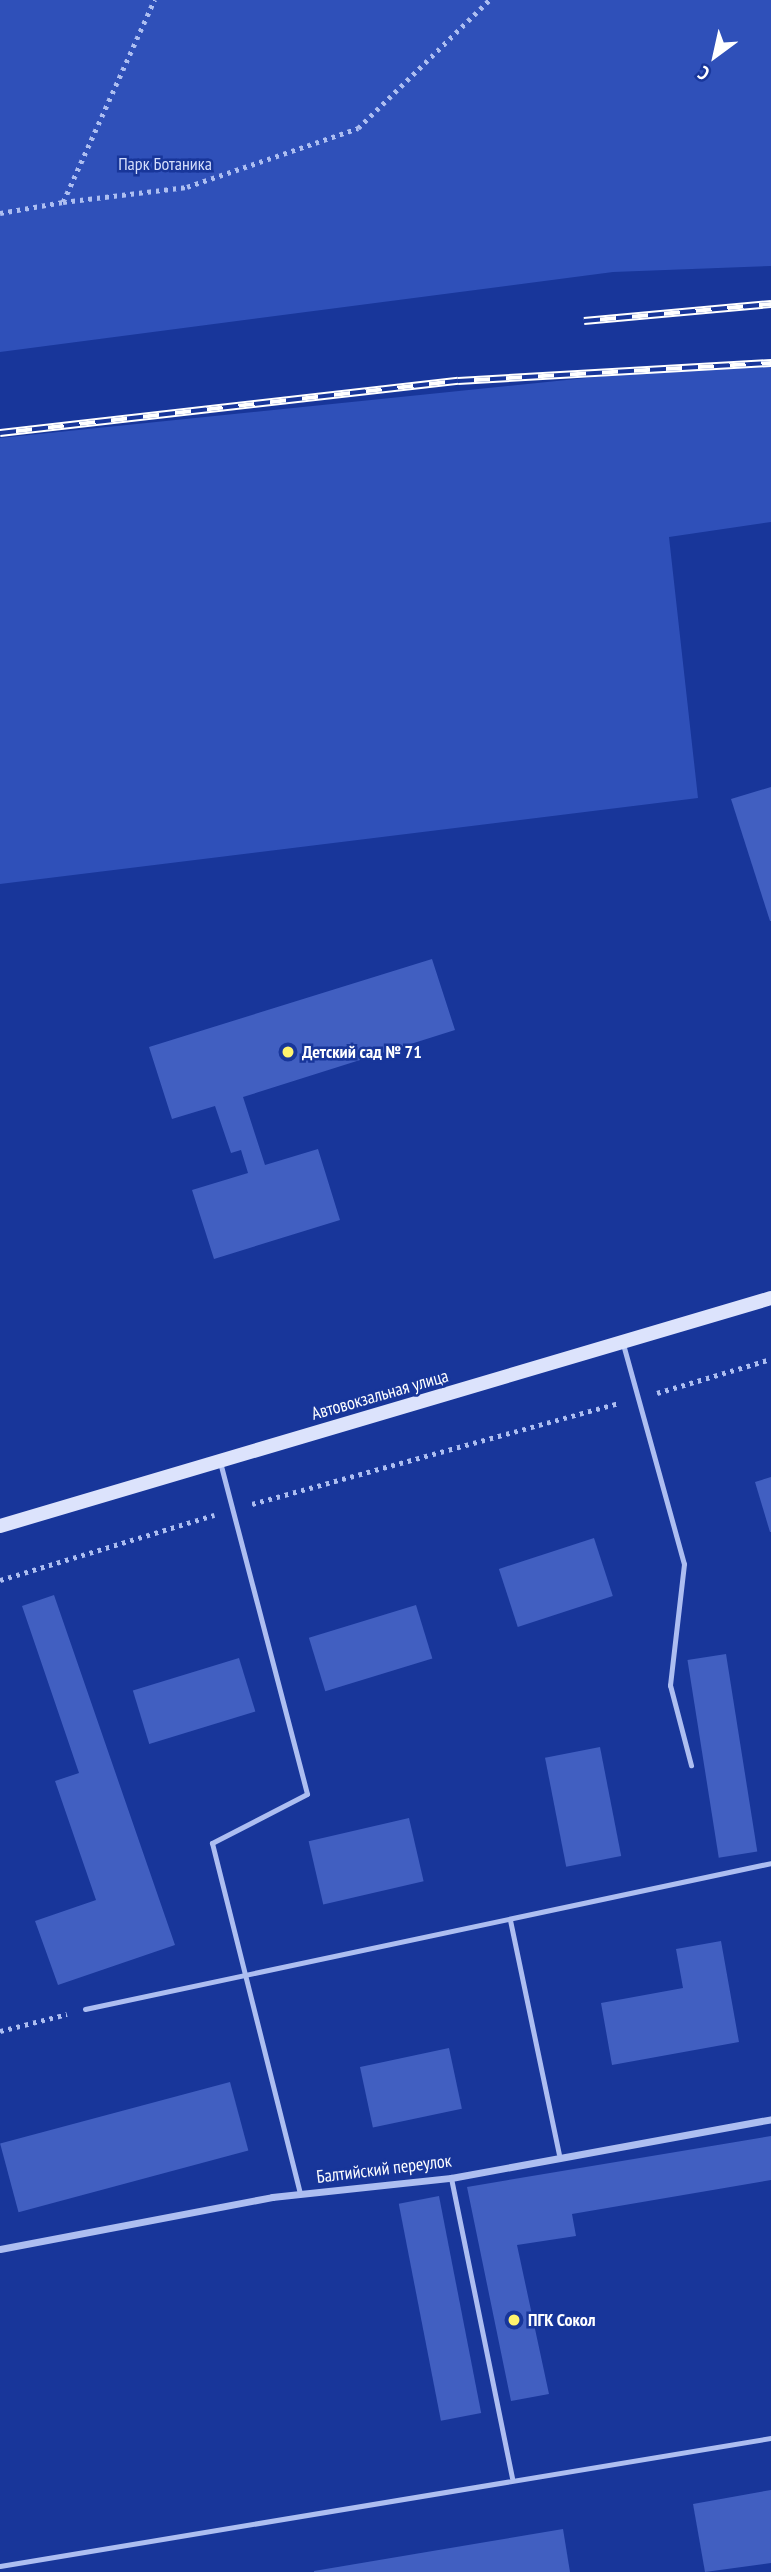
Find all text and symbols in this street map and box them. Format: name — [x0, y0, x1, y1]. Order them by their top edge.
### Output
north arrow — [680, 21, 750, 91]
text: С — [693, 61, 714, 86]
park label: Парк Ботаника — [118, 153, 212, 175]
place label: Детский сад № 71 — [302, 1041, 422, 1063]
marker: Детский сад № 71 — [280, 1044, 296, 1060]
street label: Автовокзальная улица — [309, 1365, 451, 1425]
street label: Балтийский переулок — [315, 2150, 453, 2188]
place label: ПГК Сокол — [528, 2309, 596, 2331]
marker: ПГК Сокол — [506, 2312, 522, 2328]

